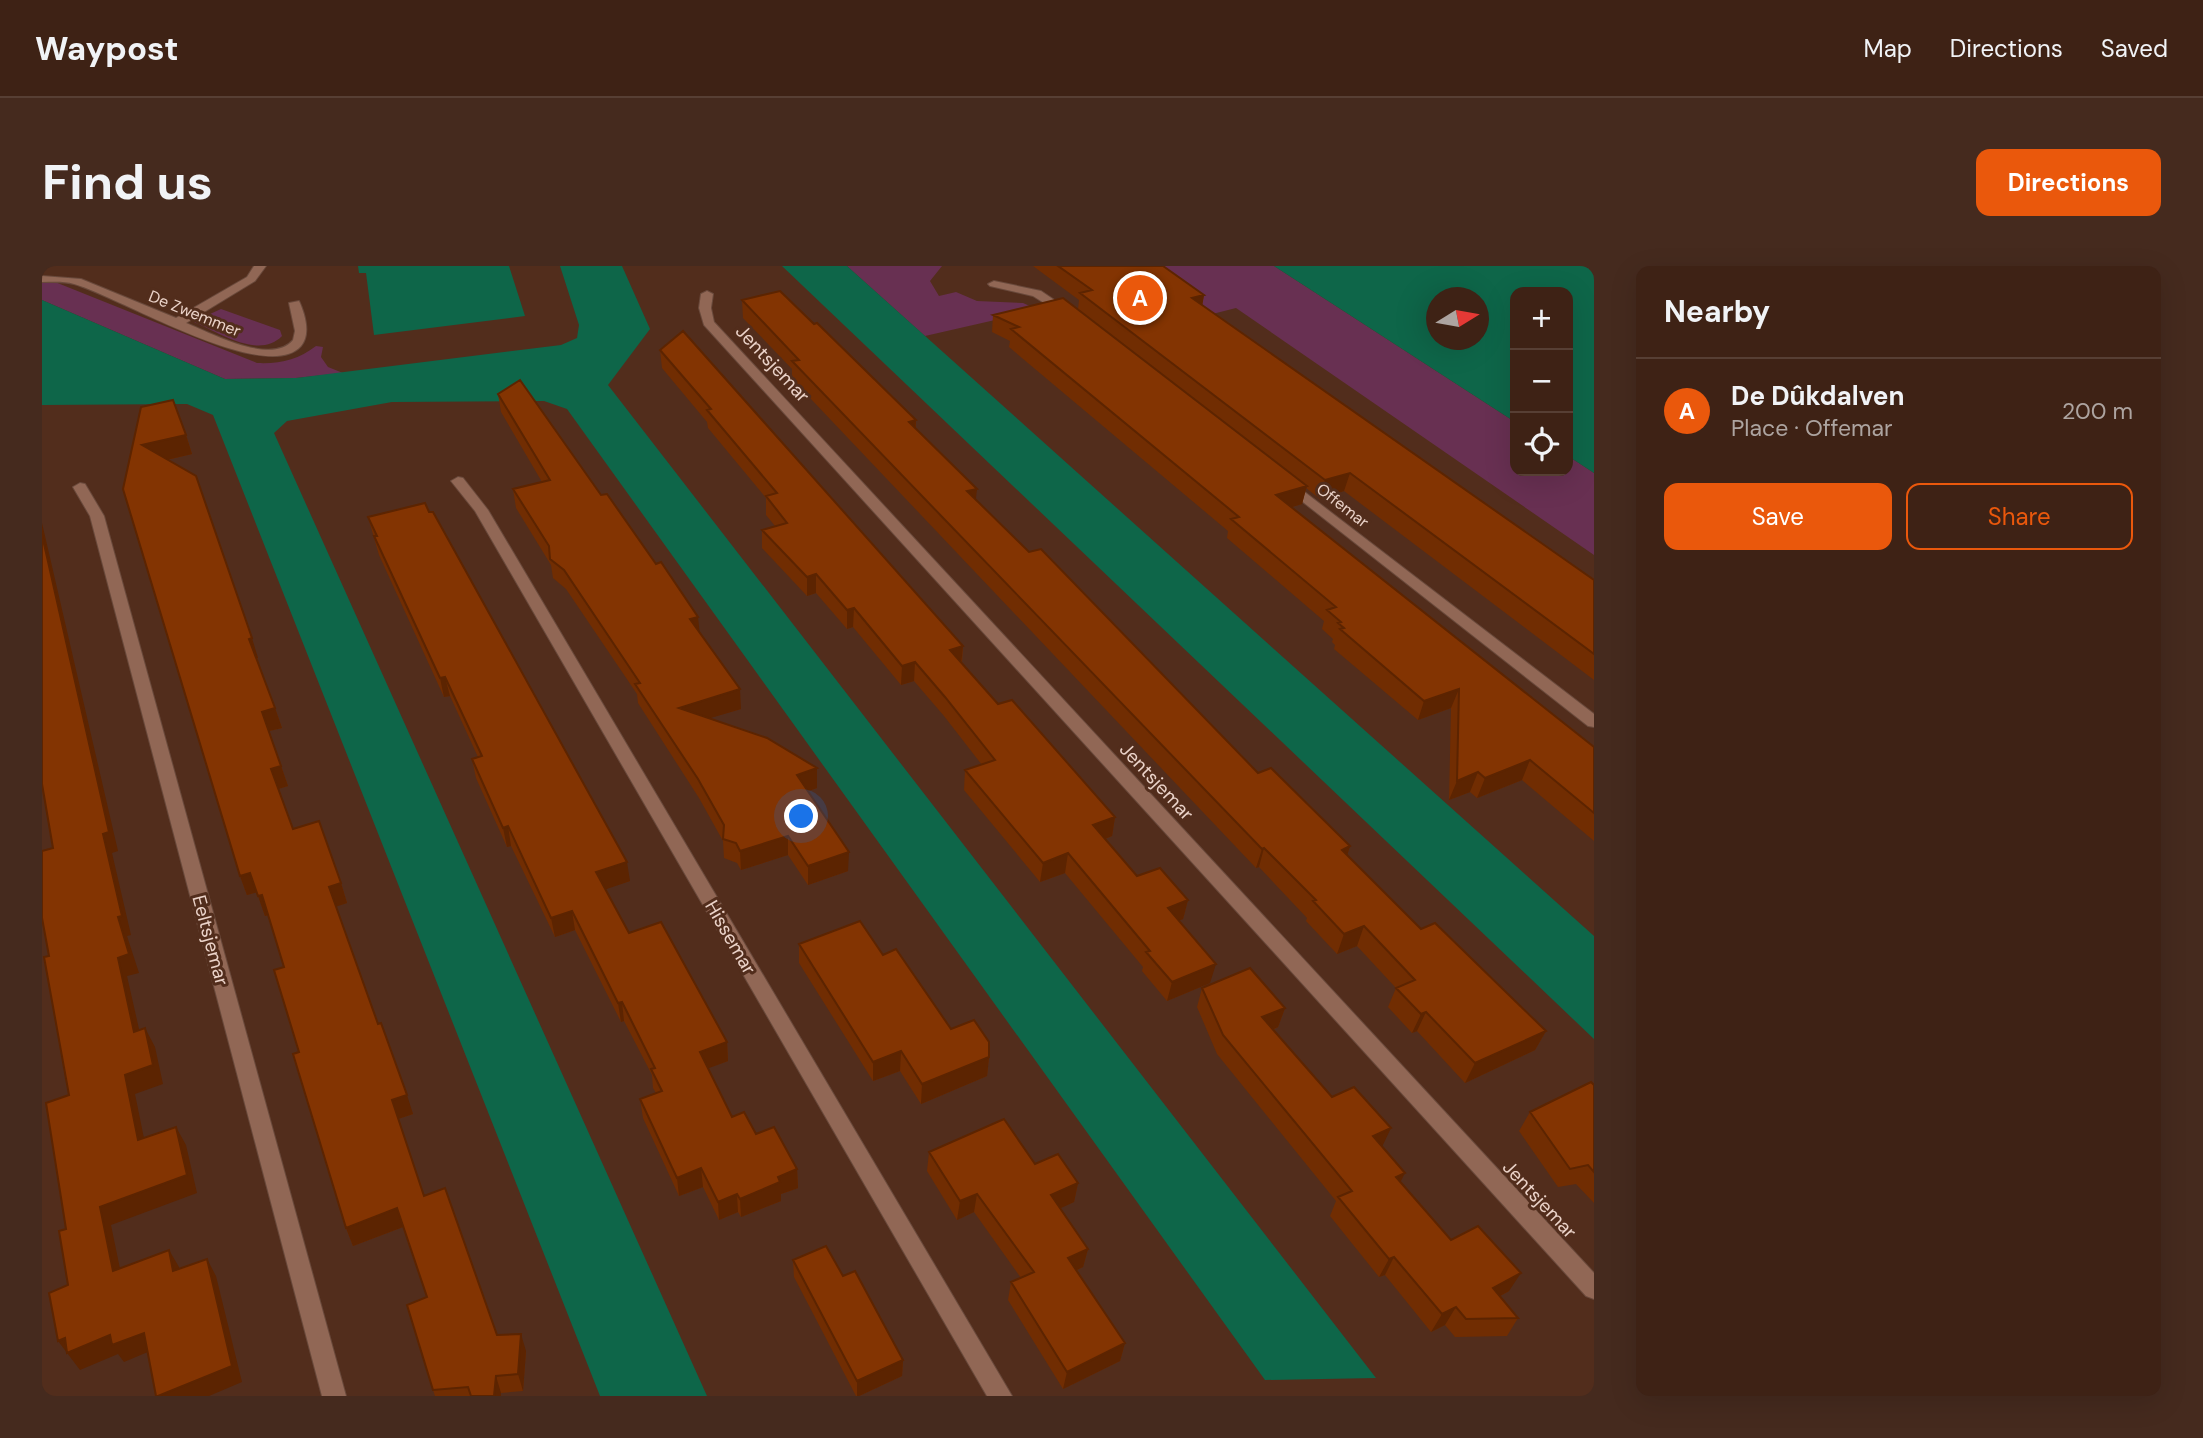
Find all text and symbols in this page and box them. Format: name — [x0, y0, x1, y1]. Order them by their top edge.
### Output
text: Waypost — [35, 27, 178, 70]
text: Map — [1864, 33, 1912, 64]
text: Directions — [1950, 33, 2063, 64]
text: Saved — [2101, 33, 2168, 64]
button: Directions — [1976, 149, 2161, 216]
text: Find us — [42, 150, 213, 214]
pin: A — [1117, 272, 1163, 324]
street label: De Zwemmer — [146, 285, 244, 341]
north arrow — [1426, 287, 1489, 350]
map controls — [1510, 287, 1573, 476]
button: + — [1510, 287, 1573, 350]
text: Nearby — [1664, 292, 1770, 331]
street label: Jentsjemar — [730, 319, 815, 408]
button: − — [1510, 350, 1573, 413]
text: De Dûkdalven — [1731, 379, 1904, 413]
text: A — [1679, 396, 1695, 426]
text: 200 m — [2062, 396, 2133, 426]
button: locate — [1510, 413, 1573, 476]
text: Place · Offemar — [1731, 413, 1893, 443]
street label: Offemar — [1312, 478, 1373, 532]
button: Save — [1664, 483, 1892, 550]
button: Share — [1906, 483, 2133, 550]
street label: Jentsjemar — [1114, 737, 1199, 826]
your location — [784, 799, 818, 833]
street label: Eeltsjemar — [186, 892, 235, 988]
street label: Hissemar — [699, 896, 762, 979]
street label: Jentsjemar — [1497, 1155, 1582, 1244]

